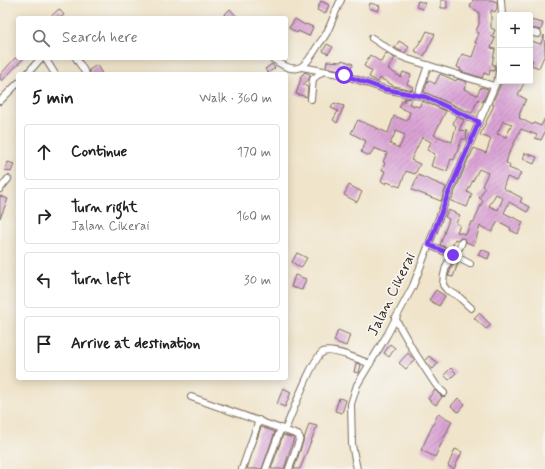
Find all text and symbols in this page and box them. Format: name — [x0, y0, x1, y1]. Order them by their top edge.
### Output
map controls — [497, 12, 533, 84]
button: + — [497, 12, 533, 48]
search box — [16, 16, 288, 60]
icon: search — [30, 27, 52, 49]
text: Search here — [62, 28, 138, 48]
button: − — [497, 48, 533, 84]
route start — [335, 66, 353, 84]
text: 5 min — [32, 87, 74, 109]
text: Walk · 360 m — [199, 90, 272, 107]
icon: ahead — [33, 141, 55, 163]
text: Continue — [71, 142, 127, 162]
text: 170 m — [237, 144, 271, 161]
text: Turn right — [71, 198, 138, 218]
icon: right — [33, 205, 55, 227]
text: 160 m — [236, 208, 271, 225]
text: Jalan Cikerai — [71, 218, 149, 235]
route end — [444, 246, 462, 264]
street label: Jalan Cikerai — [363, 249, 421, 339]
icon: left — [33, 269, 55, 291]
text: Turn left — [71, 270, 131, 290]
text: 30 m — [244, 272, 271, 289]
icon: arrive — [33, 333, 55, 355]
text: Arrive at destination — [71, 334, 200, 354]

